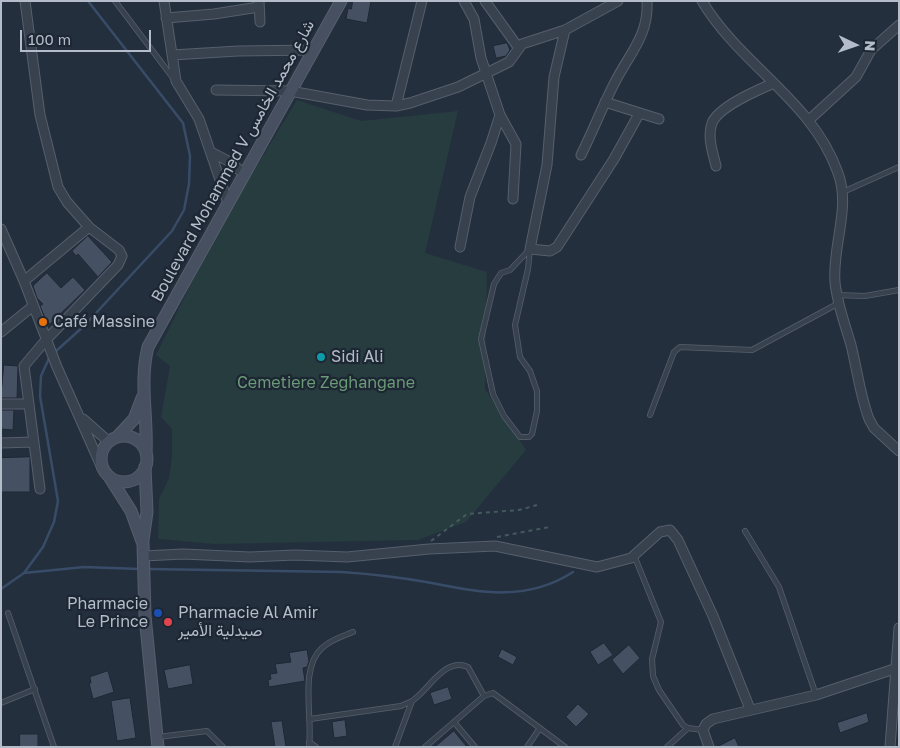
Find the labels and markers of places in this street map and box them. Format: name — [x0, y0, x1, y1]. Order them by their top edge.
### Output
place label: Café Massine — [53, 312, 155, 332]
marker: Café Massine — [37, 316, 49, 328]
place label: Sidi Ali — [331, 347, 383, 367]
marker: Sidi Ali — [315, 351, 327, 363]
place label: Pharmacie Le Prince — [67, 594, 148, 632]
place label: Pharmacie Al Amir صيدلية الأمير — [178, 603, 318, 641]
marker: Pharmacie Le Prince — [152, 607, 164, 619]
marker: Pharmacie Al Amir صيدلية الأمير — [162, 616, 174, 628]

